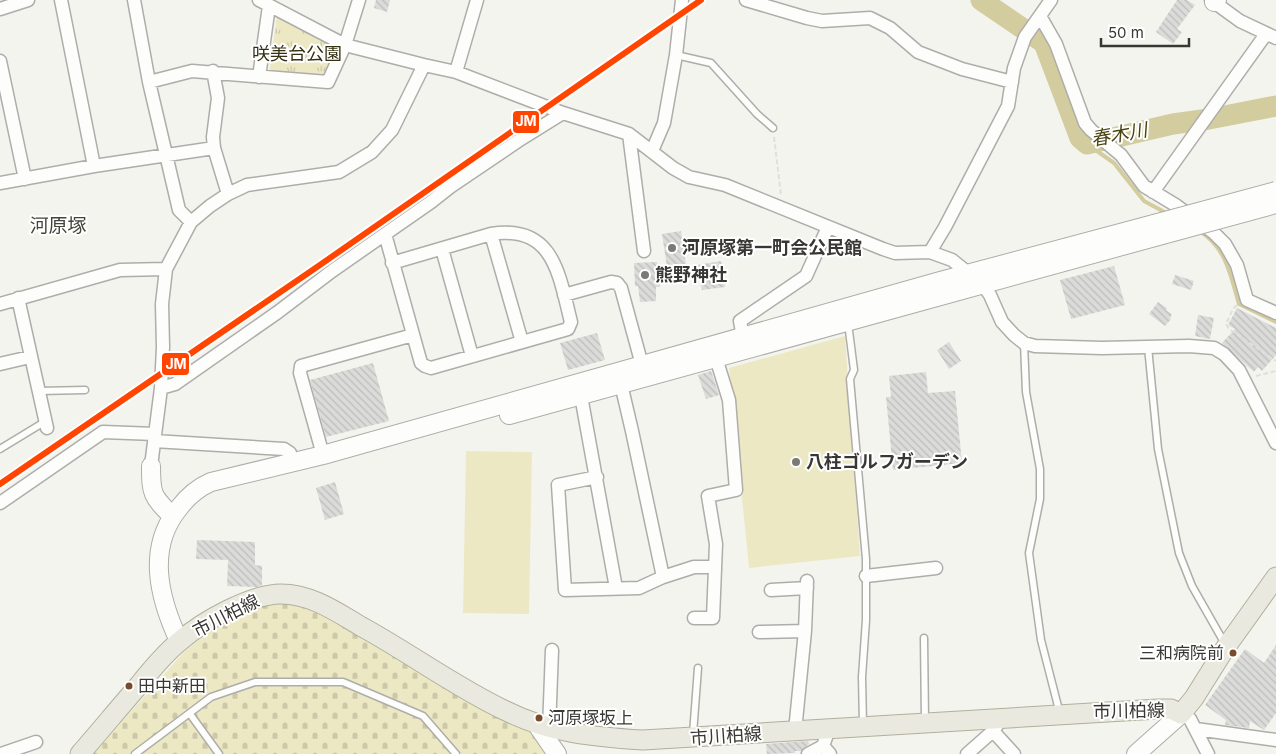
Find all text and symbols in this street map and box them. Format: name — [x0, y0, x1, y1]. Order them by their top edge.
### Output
scale bar — [1101, 15, 1188, 47]
text: 50 m — [1108, 23, 1144, 42]
park label: 咲美台公園 — [252, 43, 342, 64]
line badge: JM — [512, 110, 540, 134]
text: JM — [515, 112, 537, 129]
water label: 春木川 — [1089, 118, 1151, 151]
district label: 河原塚 — [29, 214, 87, 237]
place label: 河原塚第一町会公民館 — [682, 237, 862, 258]
marker: 河原塚第一町会公民館 — [666, 242, 678, 254]
place label: 熊野神社 — [655, 264, 727, 285]
marker: 熊野神社 — [639, 269, 651, 281]
line badge: JM — [161, 352, 190, 376]
text: JM — [165, 355, 187, 372]
place label: 八柱ゴルフガーデン — [806, 451, 968, 472]
marker: 八柱ゴルフガーデン — [790, 456, 802, 468]
street label: 市川柏線 — [189, 590, 263, 641]
place label: 三和病院前 — [1139, 643, 1224, 663]
marker: 三和病院前 — [1228, 648, 1238, 658]
place label: 田中新田 — [138, 676, 206, 696]
marker: 田中新田 — [124, 681, 134, 691]
street label: 市川柏線 — [1093, 699, 1165, 722]
place label: 河原塚坂上 — [548, 708, 633, 728]
marker: 河原塚坂上 — [534, 713, 544, 723]
street label: 市川柏線 — [689, 723, 763, 748]

